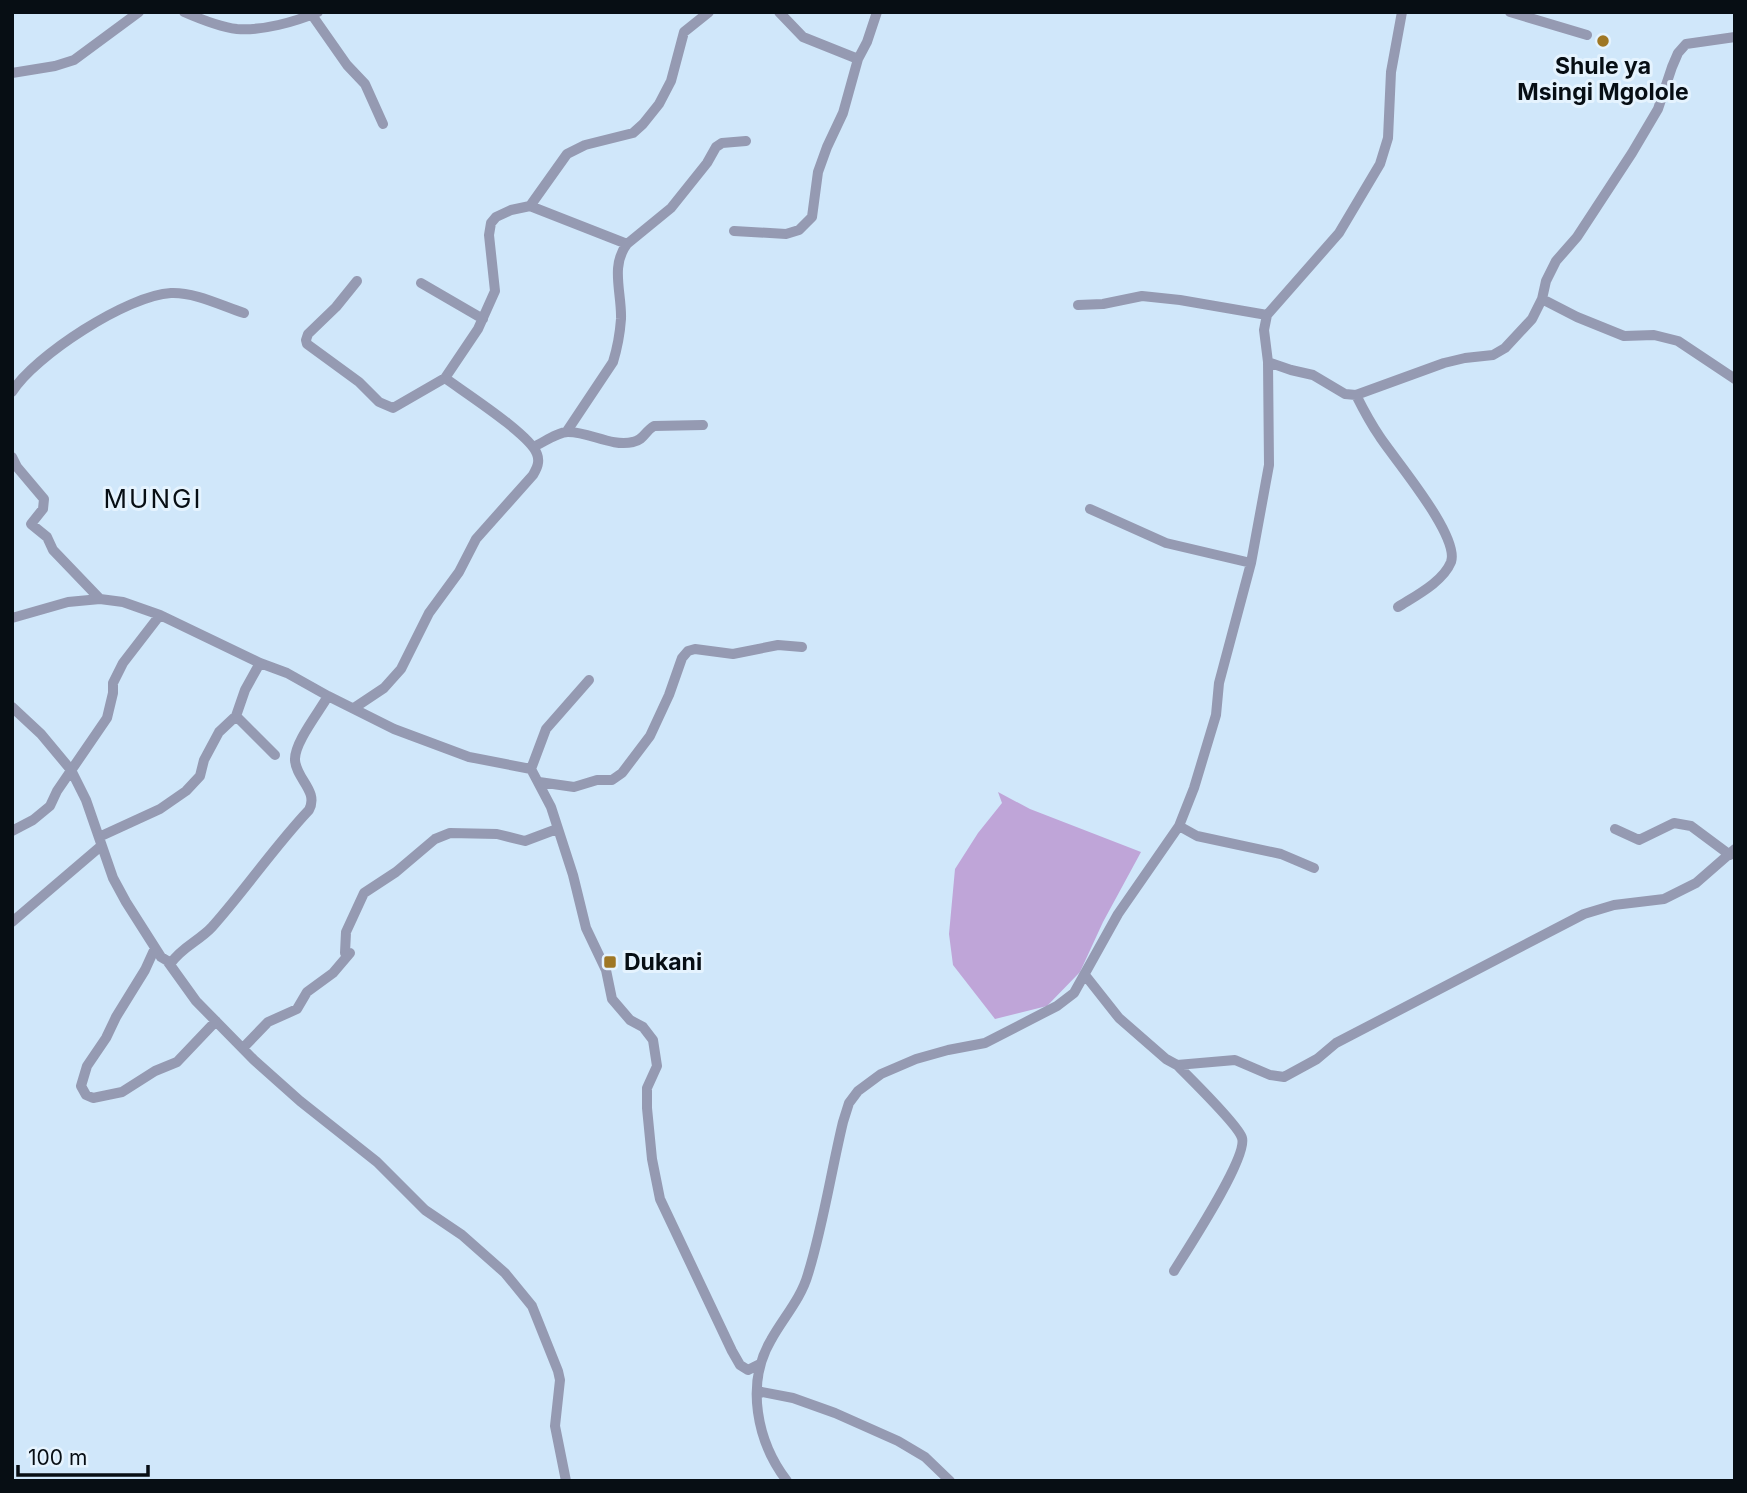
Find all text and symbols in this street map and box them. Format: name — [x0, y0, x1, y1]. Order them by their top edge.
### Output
marker: Shule ya Msingi Mgolole — [1595, 33, 1611, 49]
place label: Shule ya Msingi Mgolole — [1517, 52, 1689, 106]
district label: MUNGI — [104, 483, 202, 514]
place label: Dukani — [624, 948, 702, 976]
marker: Dukani — [602, 954, 618, 970]
scale bar — [18, 1434, 147, 1478]
text: 100 m — [28, 1445, 87, 1470]

